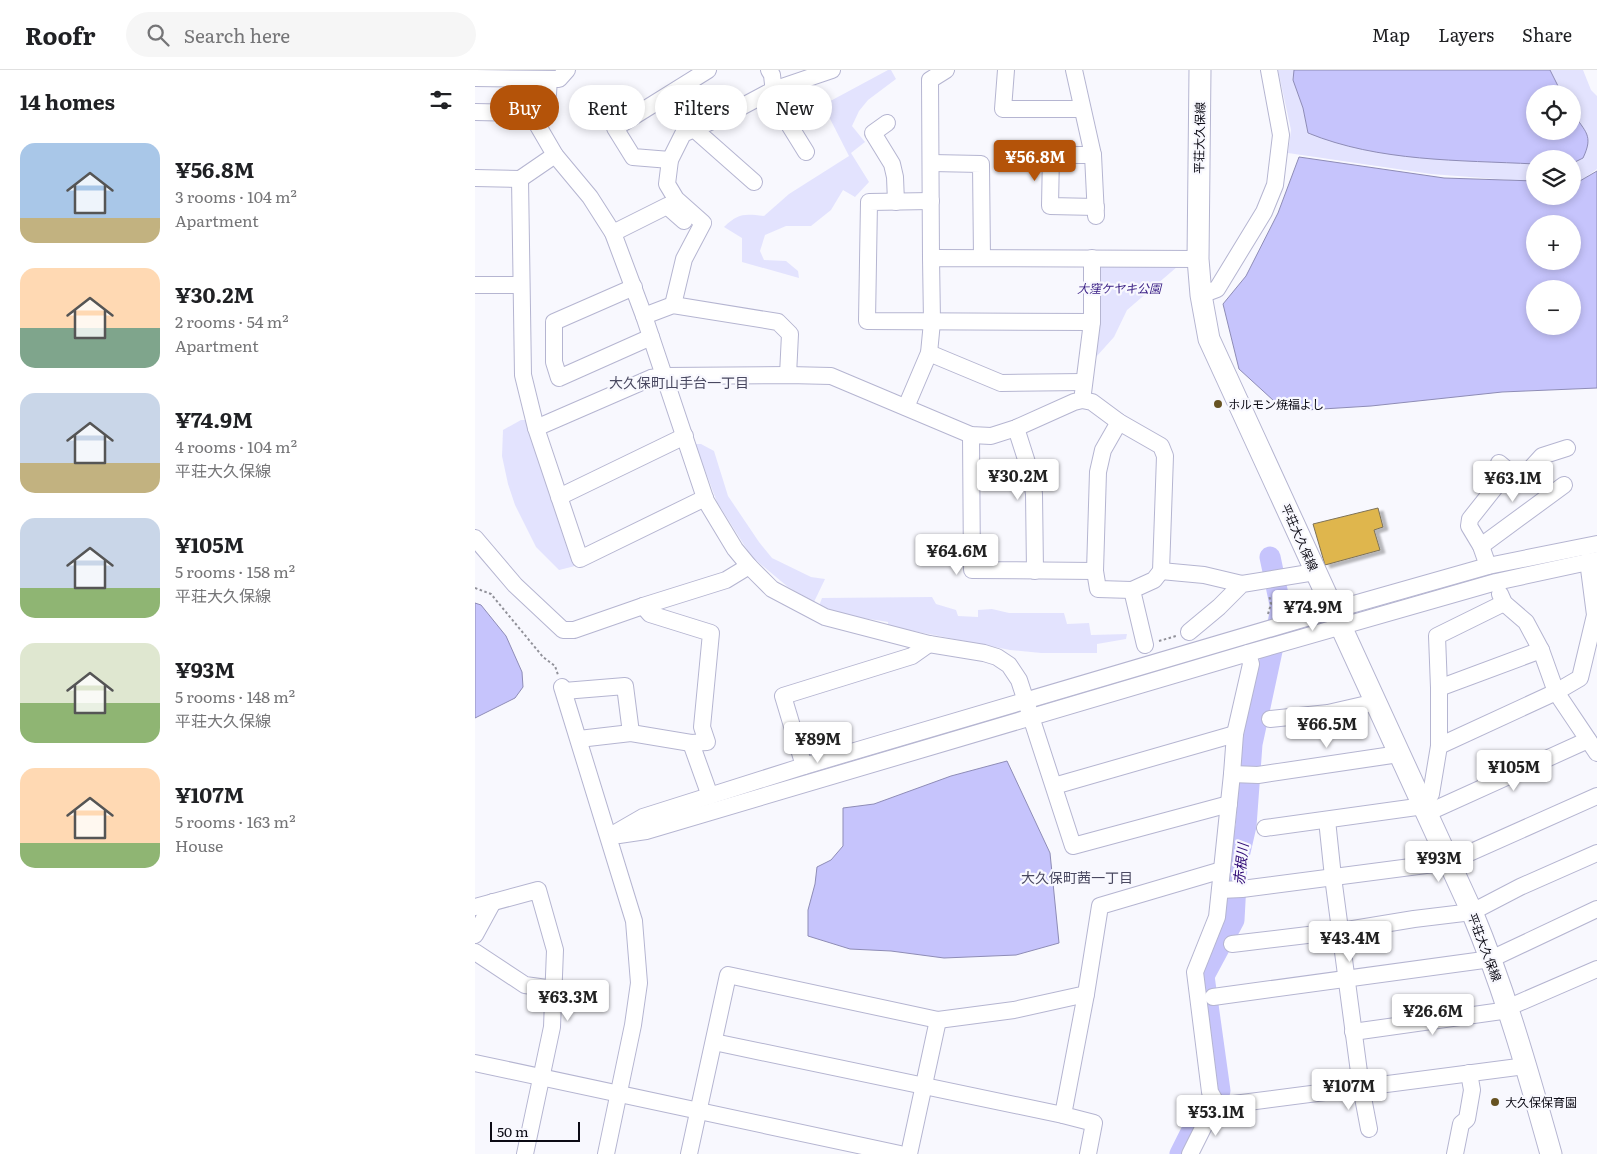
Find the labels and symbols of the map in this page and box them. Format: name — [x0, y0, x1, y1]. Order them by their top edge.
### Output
street label: 平荘大久保線 — [1189, 102, 1209, 174]
pin: ¥56.8M — [994, 140, 1076, 182]
park label: 大窪ケヤキ公園 — [1077, 279, 1163, 297]
district label: 大久保町山手台一丁目 — [609, 372, 749, 392]
place label: ホルモン焼福よし — [1228, 395, 1324, 413]
marker: ホルモン焼福よし — [1212, 398, 1224, 410]
pin: ¥30.2M — [977, 458, 1059, 501]
pin: ¥63.1M — [1472, 460, 1554, 503]
street label: 平荘大久保線 — [1277, 500, 1323, 574]
pin: ¥64.6M — [916, 534, 998, 576]
pin: ¥74.9M — [1272, 590, 1354, 632]
pin: ¥66.5M — [1286, 706, 1368, 749]
pin: ¥89M — [788, 722, 848, 764]
pin: ¥105M — [1479, 750, 1549, 792]
water label: 赤根川 — [1228, 840, 1252, 886]
pin: ¥93M — [1409, 840, 1469, 883]
district label: 大久保町茜一丁目 — [1021, 867, 1133, 887]
street label: 平荘大久保線 — [1464, 910, 1506, 984]
pin: ¥43.4M — [1309, 920, 1391, 963]
pin: ¥63.3M — [527, 980, 609, 1022]
pin: ¥26.6M — [1392, 994, 1474, 1036]
pin: ¥107M — [1314, 1068, 1384, 1111]
place label: 大久保保育園 — [1505, 1093, 1577, 1111]
pin: ¥53.1M — [1175, 1094, 1257, 1137]
marker: 大久保保育園 — [1489, 1096, 1501, 1108]
scale bar — [490, 1119, 580, 1142]

